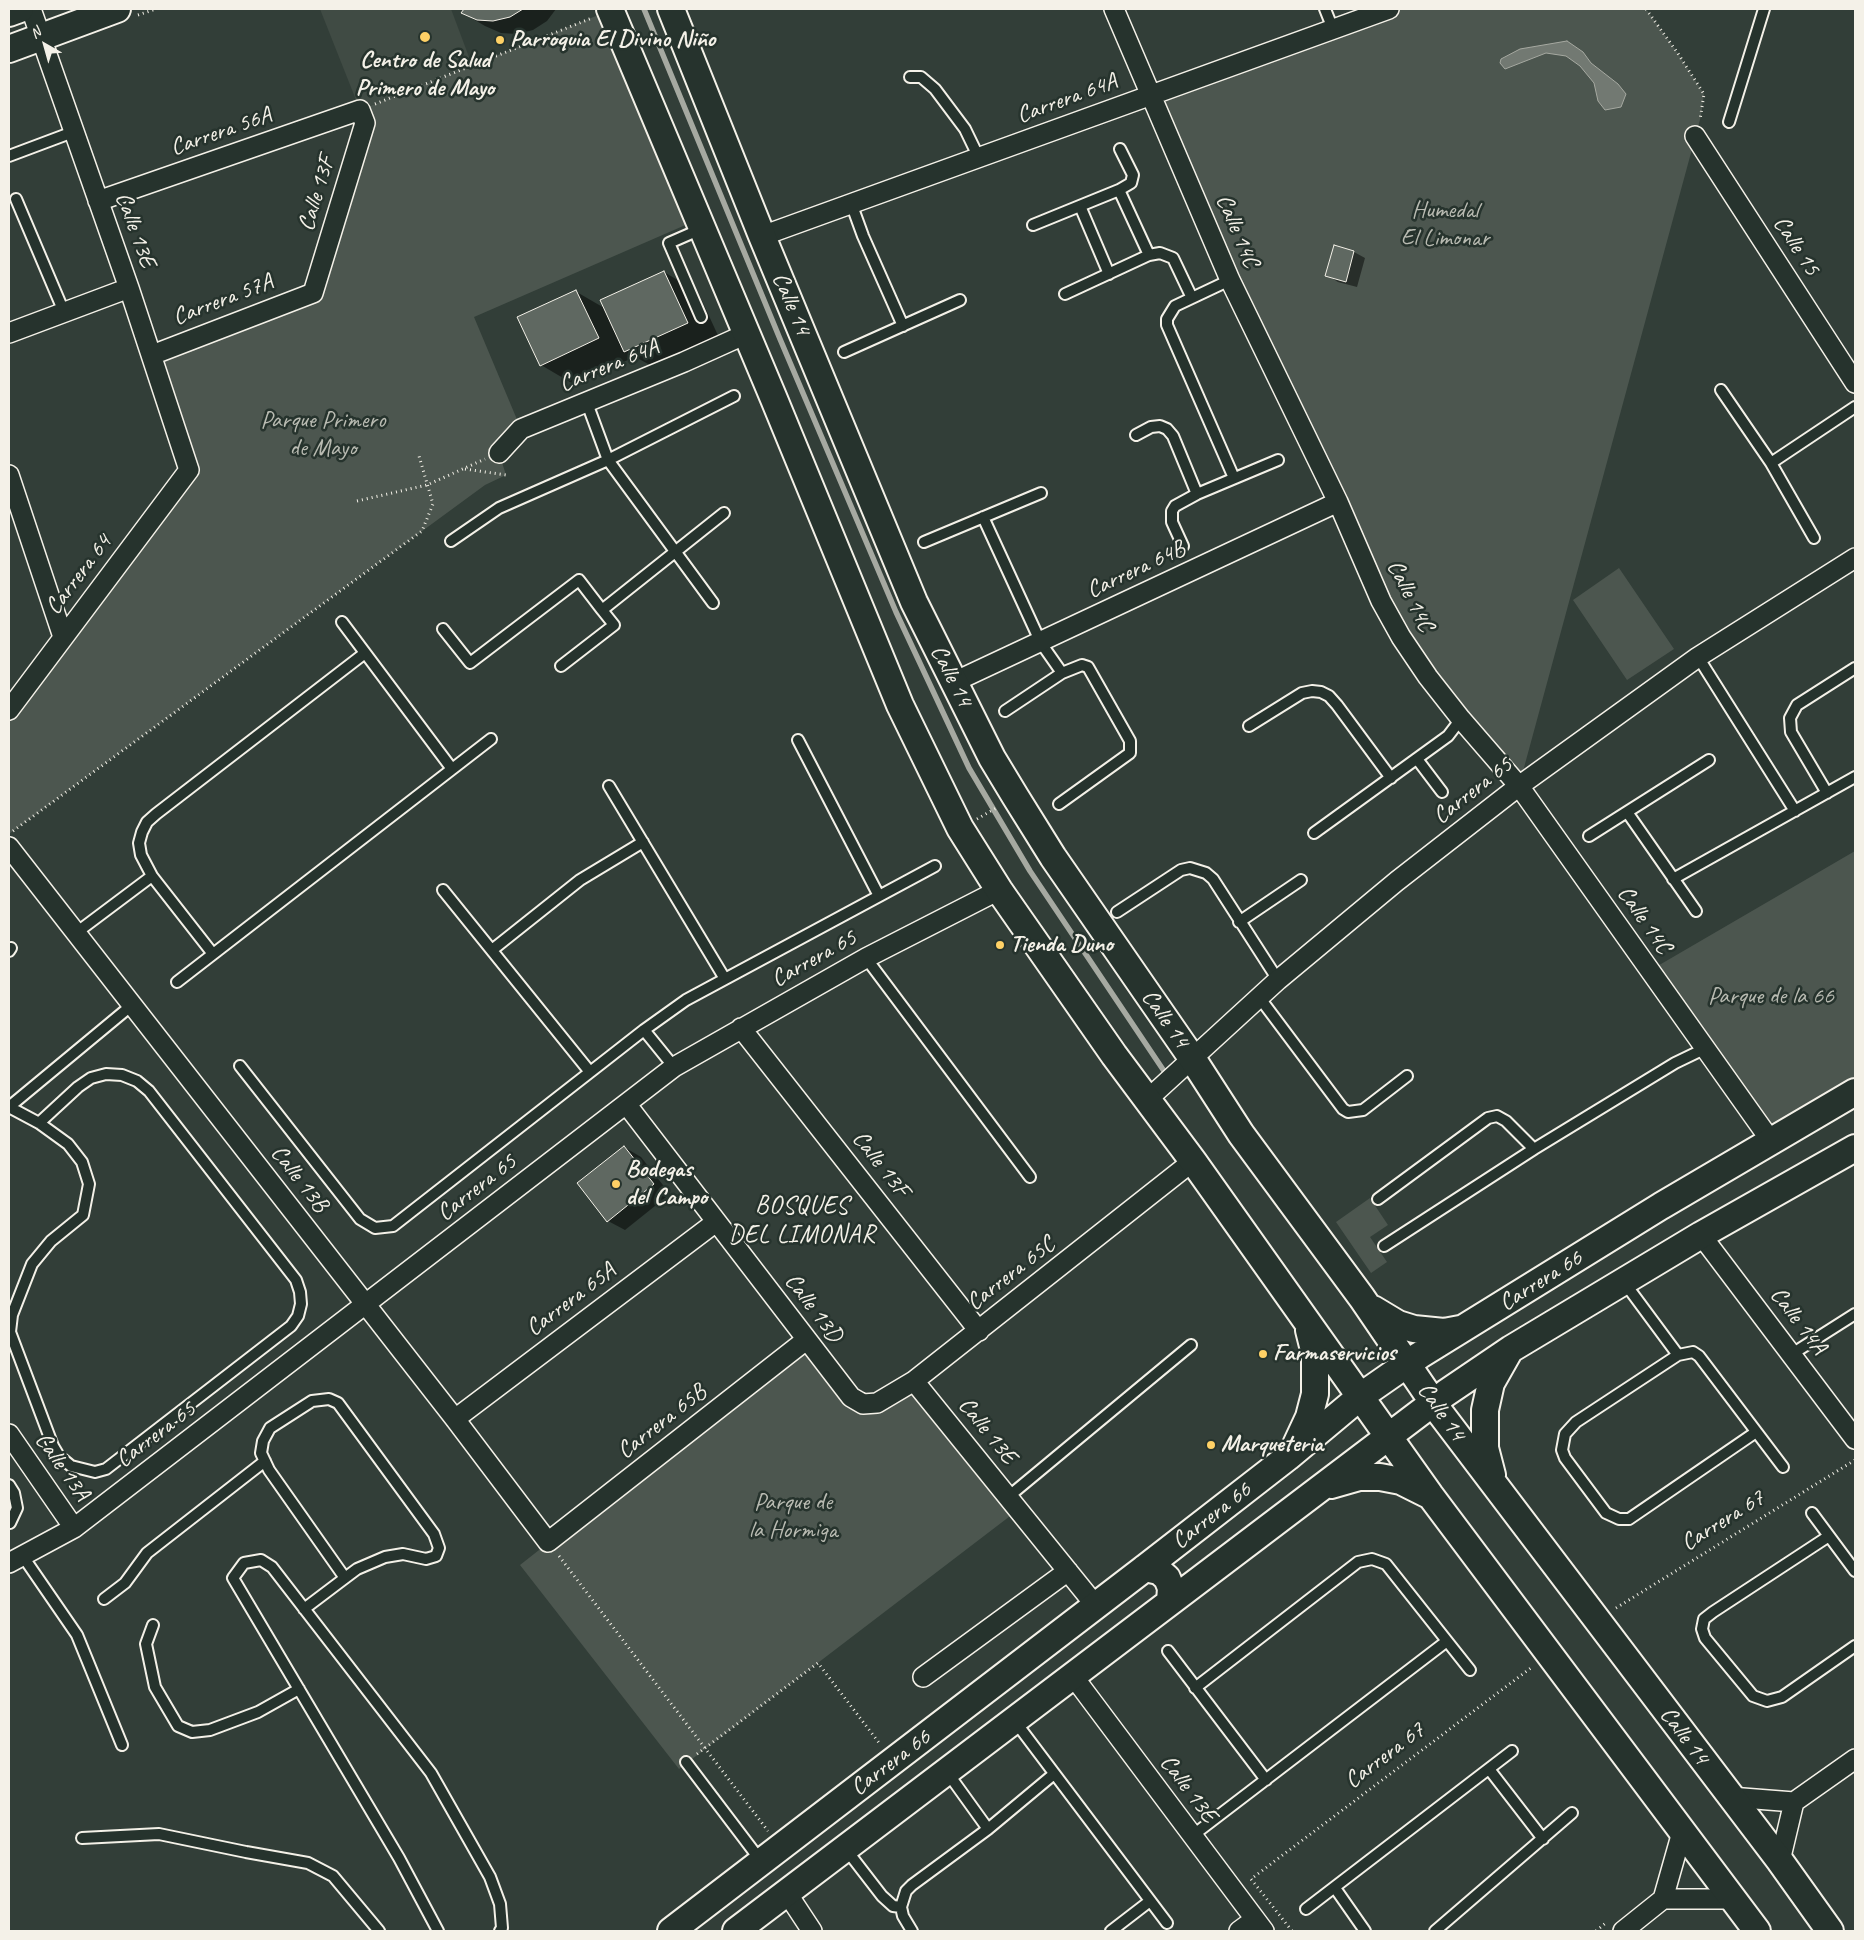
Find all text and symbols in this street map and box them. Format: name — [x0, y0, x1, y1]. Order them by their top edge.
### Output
north arrow — [20, 20, 70, 70]
text: N — [27, 23, 44, 42]
place label: Parroquia El Divino Niño — [510, 26, 715, 54]
marker: Centro de Salud Primero de Mayo — [418, 30, 432, 44]
marker: Parroquia El Divino Niño — [494, 34, 506, 46]
place label: Centro de Salud Primero de Mayo — [356, 47, 494, 103]
street label: Carrera 64A — [1013, 68, 1121, 130]
street label: Carrera 56A — [167, 101, 275, 163]
street label: Calle 13F — [292, 153, 342, 235]
street label: Calle 13E — [108, 189, 162, 271]
street label: Calle 14C — [1209, 190, 1265, 272]
park label: Humedal El Limonar — [1401, 197, 1489, 253]
street label: Calle 15 — [1766, 211, 1826, 281]
street label: Carrera 57A — [169, 268, 277, 332]
street label: Calle 14 — [765, 268, 817, 340]
street label: Carrera 64A — [555, 333, 663, 399]
park label: Parque Primero de Mayo — [261, 407, 385, 463]
street label: Carrera 64 — [40, 529, 118, 621]
street label: Carrera 64B — [1082, 535, 1190, 605]
street label: Calle 14C — [1380, 555, 1440, 637]
street label: Calle 14 — [923, 640, 979, 712]
street label: Carrera 65 — [1428, 751, 1518, 831]
street label: Calle 14C — [1610, 880, 1678, 960]
street label: Carrera 65 — [766, 924, 862, 994]
place label: Tienda Duno — [1010, 931, 1113, 959]
marker: Tienda Duno — [994, 939, 1006, 951]
park label: Parque de la 66 — [1708, 983, 1834, 1011]
street label: Calle 14 — [1135, 984, 1195, 1054]
street label: Calle 13F — [845, 1125, 915, 1203]
street label: Calle 13B — [264, 1140, 334, 1218]
street label: Carrera 65 — [432, 1148, 522, 1228]
place label: Bodegas del Campo — [626, 1156, 707, 1212]
marker: Bodegas del Campo — [610, 1178, 622, 1190]
district label: BOSQUES DEL LIMONAR — [728, 1191, 876, 1250]
street label: Carrera 65C — [961, 1231, 1061, 1317]
street label: Carrera 66 — [1494, 1244, 1588, 1318]
street label: Carrera 65A — [520, 1257, 622, 1343]
street label: Calle 13D — [778, 1268, 848, 1348]
street label: Calle 14A — [1763, 1282, 1833, 1360]
place label: Farmaservicios — [1273, 1340, 1396, 1368]
marker: Farmaservicios — [1257, 1348, 1269, 1360]
street label: Calle 14 — [1411, 1377, 1471, 1447]
street label: Carrera 65B — [612, 1378, 712, 1466]
street label: Calle 13E — [951, 1392, 1023, 1470]
street label: Carrera 65 — [110, 1396, 202, 1474]
street label: Calle 13A — [28, 1427, 96, 1507]
place label: Marqueteria — [1221, 1431, 1323, 1459]
marker: Marqueteria — [1205, 1439, 1217, 1451]
street label: Carrera 66 — [1167, 1476, 1257, 1556]
street label: Carrera 67 — [1676, 1484, 1770, 1558]
park label: Parque de la Hormiga — [749, 1489, 837, 1545]
street label: Calle 14 — [1653, 1701, 1715, 1771]
street label: Carrera 67 — [1339, 1717, 1431, 1795]
street label: Carrera 66 — [845, 1724, 937, 1802]
street label: Calle 13E — [1153, 1749, 1223, 1829]

